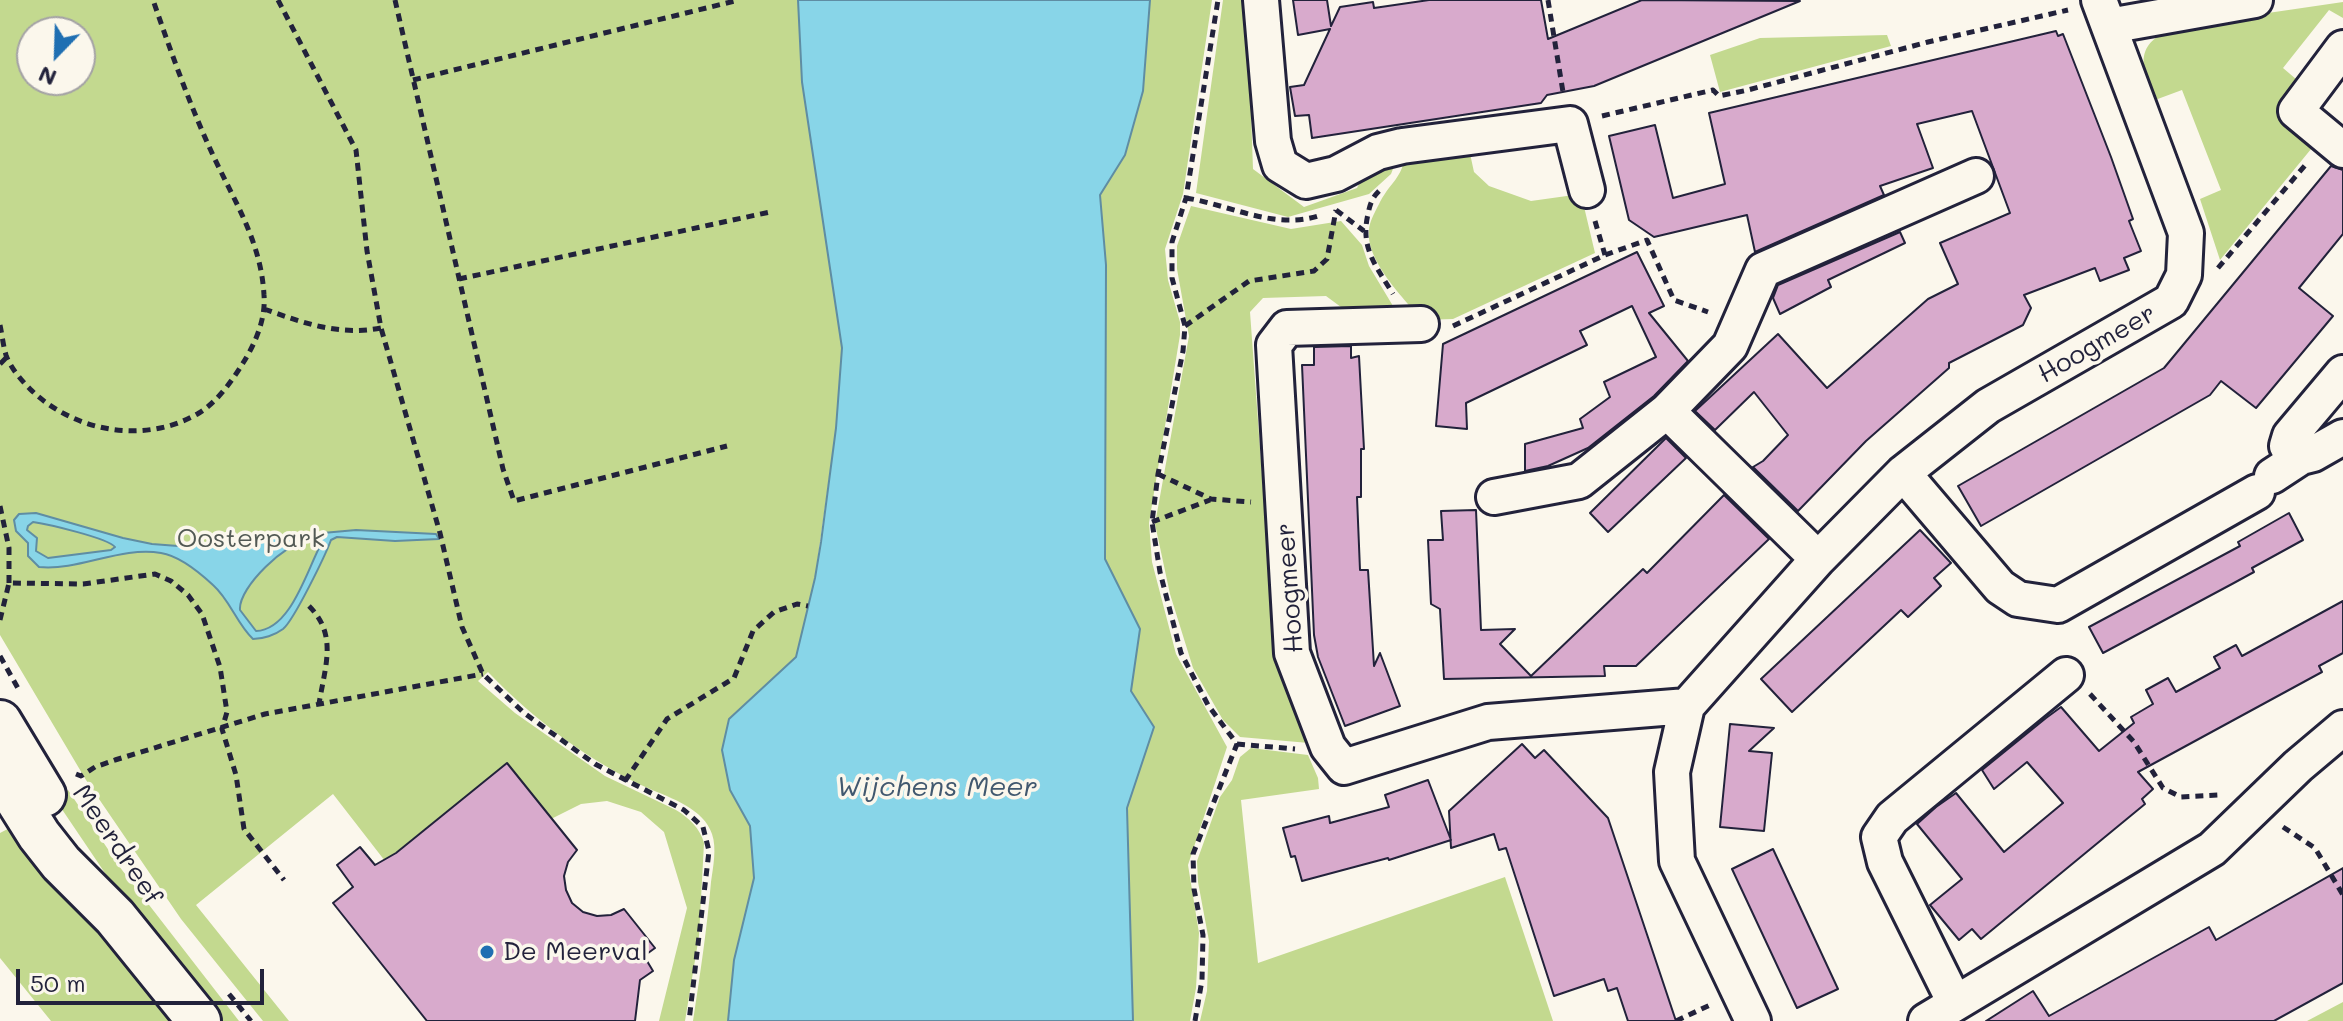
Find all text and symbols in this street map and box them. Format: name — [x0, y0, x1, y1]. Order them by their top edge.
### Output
north arrow — [16, 16, 96, 96]
text: N — [34, 60, 61, 93]
street label: Hoogmeer — [2033, 298, 2161, 390]
street label: Hoogmeer — [1270, 522, 1310, 654]
park label: Oosterpark — [177, 523, 325, 555]
water label: Wijchens Meer — [836, 770, 1038, 804]
street label: Meerdreef — [66, 779, 168, 911]
place label: De Meerval — [503, 936, 648, 968]
marker: De Meerval — [478, 943, 496, 961]
scale bar — [20, 953, 268, 1003]
text: 50 m — [30, 967, 86, 998]

